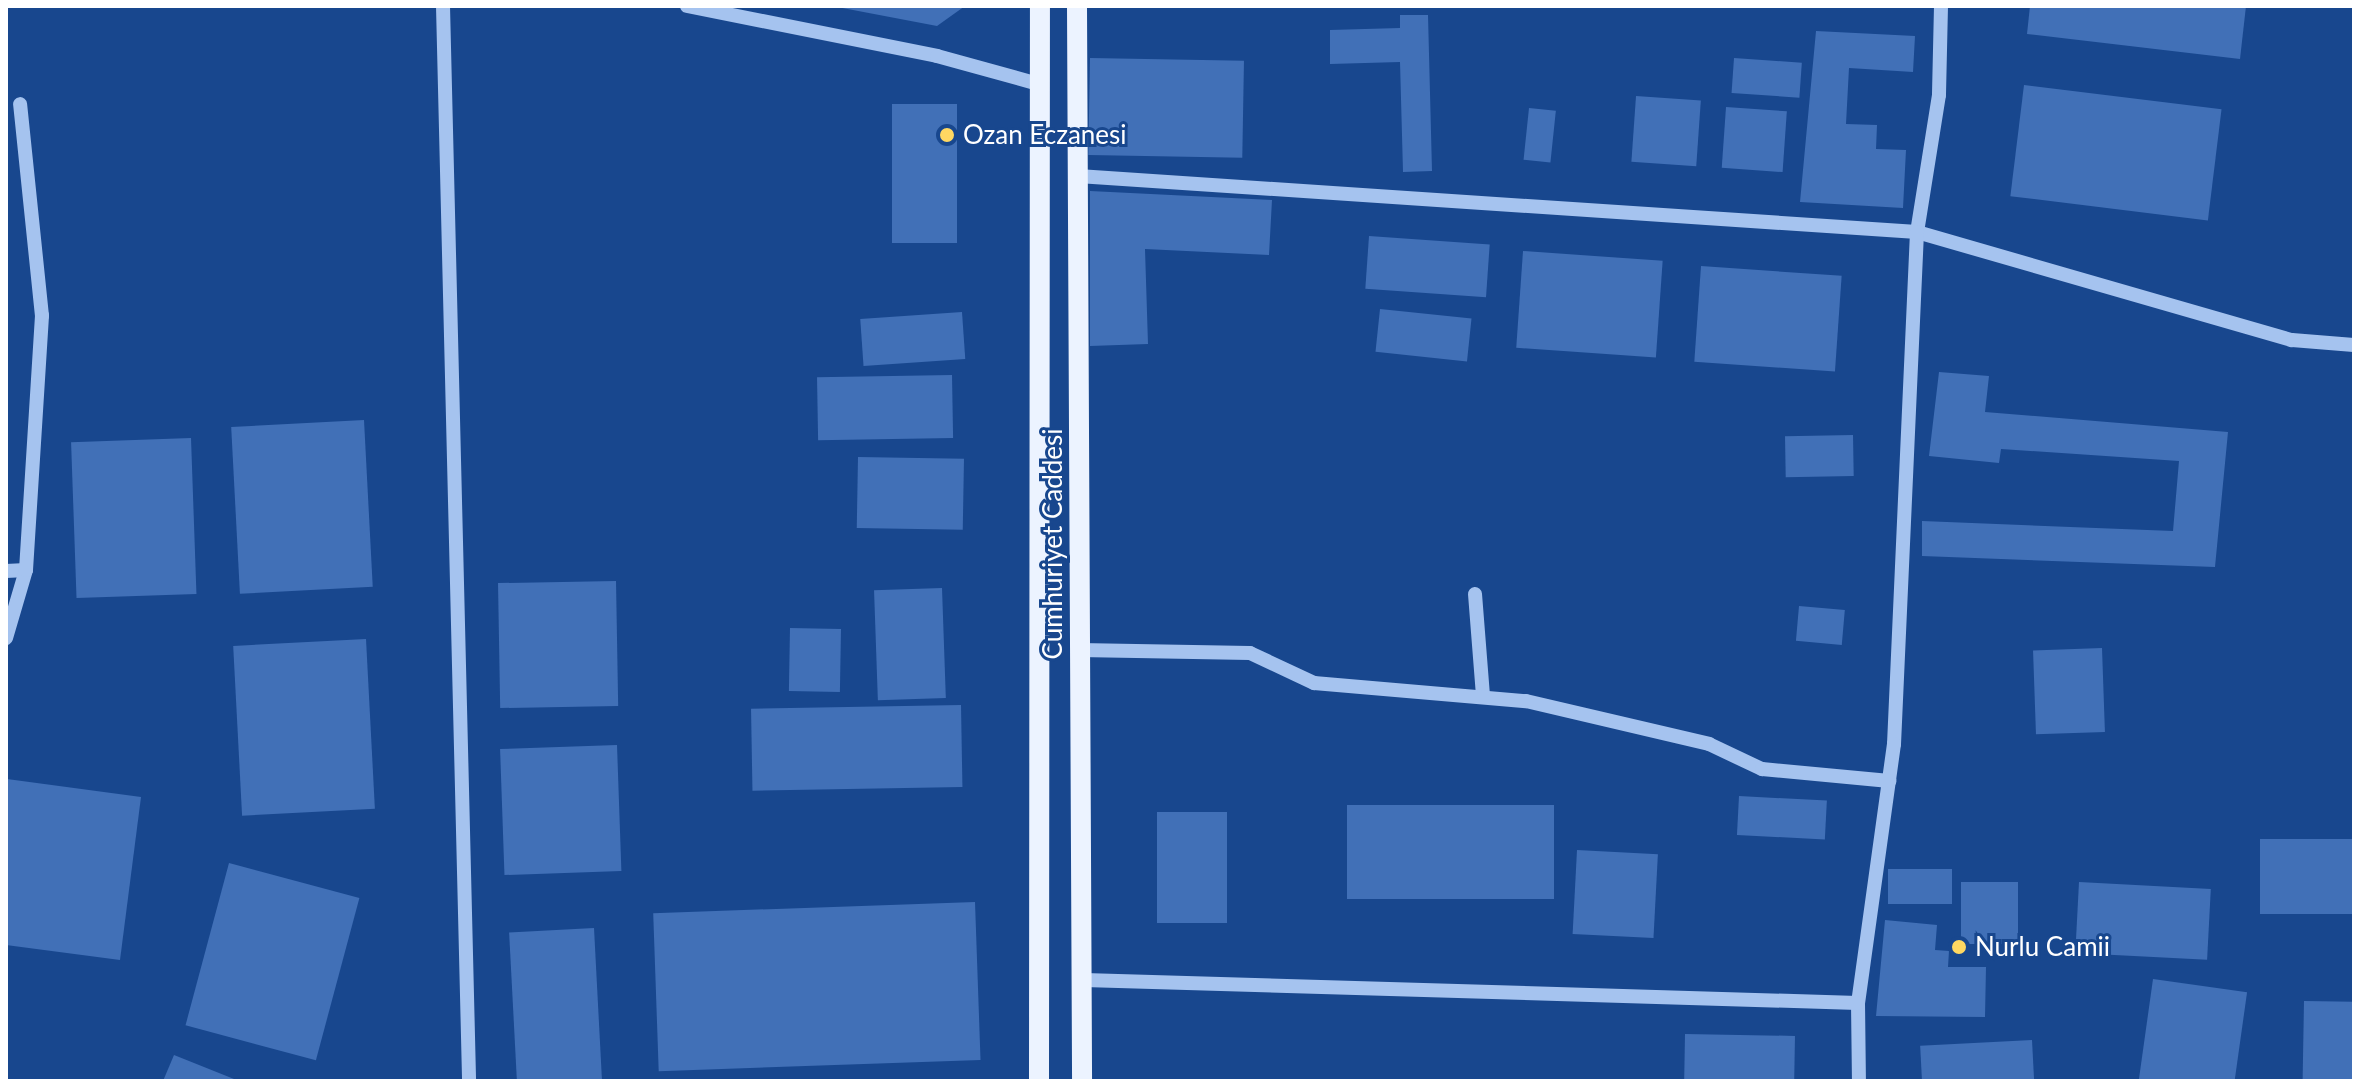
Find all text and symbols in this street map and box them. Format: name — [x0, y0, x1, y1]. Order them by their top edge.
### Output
place label: Ozan Eczanesi — [963, 119, 1127, 151]
marker: Ozan Eczanesi — [938, 126, 956, 144]
street label: Cumhuriyet Caddesi — [1037, 428, 1069, 660]
place label: Nurlu Camii — [1975, 931, 2110, 963]
marker: Nurlu Camii — [1950, 938, 1968, 956]

